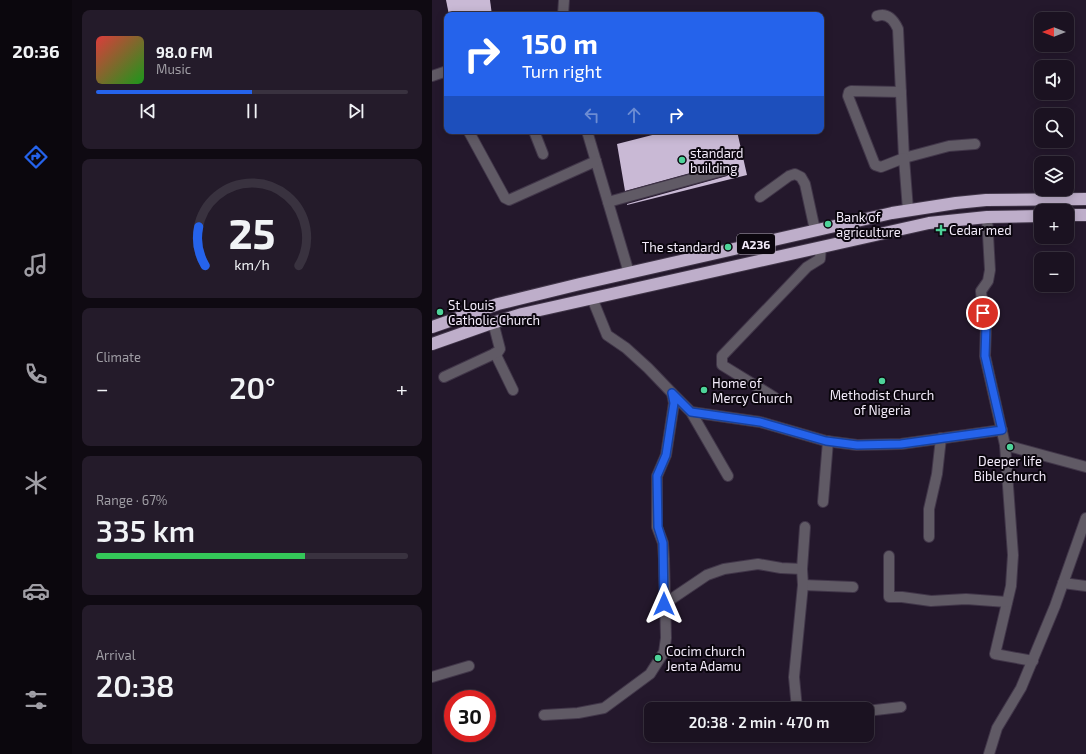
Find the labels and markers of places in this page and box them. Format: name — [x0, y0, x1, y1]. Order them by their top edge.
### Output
place label: standard building — [690, 145, 743, 176]
marker: standard building — [677, 155, 687, 165]
place label: Bank of agriculture — [836, 209, 901, 240]
marker: Bank of agriculture — [823, 219, 833, 229]
place label: Cedar med — [949, 222, 1012, 238]
marker: Cedar med — [936, 225, 946, 235]
place label: The standard — [642, 239, 720, 255]
marker: The standard — [723, 242, 733, 252]
pin — [966, 296, 1000, 330]
place label: St Louis Catholic Church — [448, 297, 540, 328]
marker: St Louis Catholic Church — [435, 307, 445, 317]
place label: Home of Mercy Church — [712, 375, 793, 406]
marker: Methodist Church of Nigeria — [877, 376, 887, 386]
marker: Home of Mercy Church — [699, 385, 709, 395]
place label: Methodist Church of Nigeria — [830, 387, 934, 418]
marker: Deeper life Bible church — [1005, 442, 1015, 452]
place label: Deeper life Bible church — [974, 453, 1046, 484]
place label: Cocim church Jenta Adamu — [666, 643, 745, 674]
marker: Cocim church Jenta Adamu — [653, 653, 663, 663]

